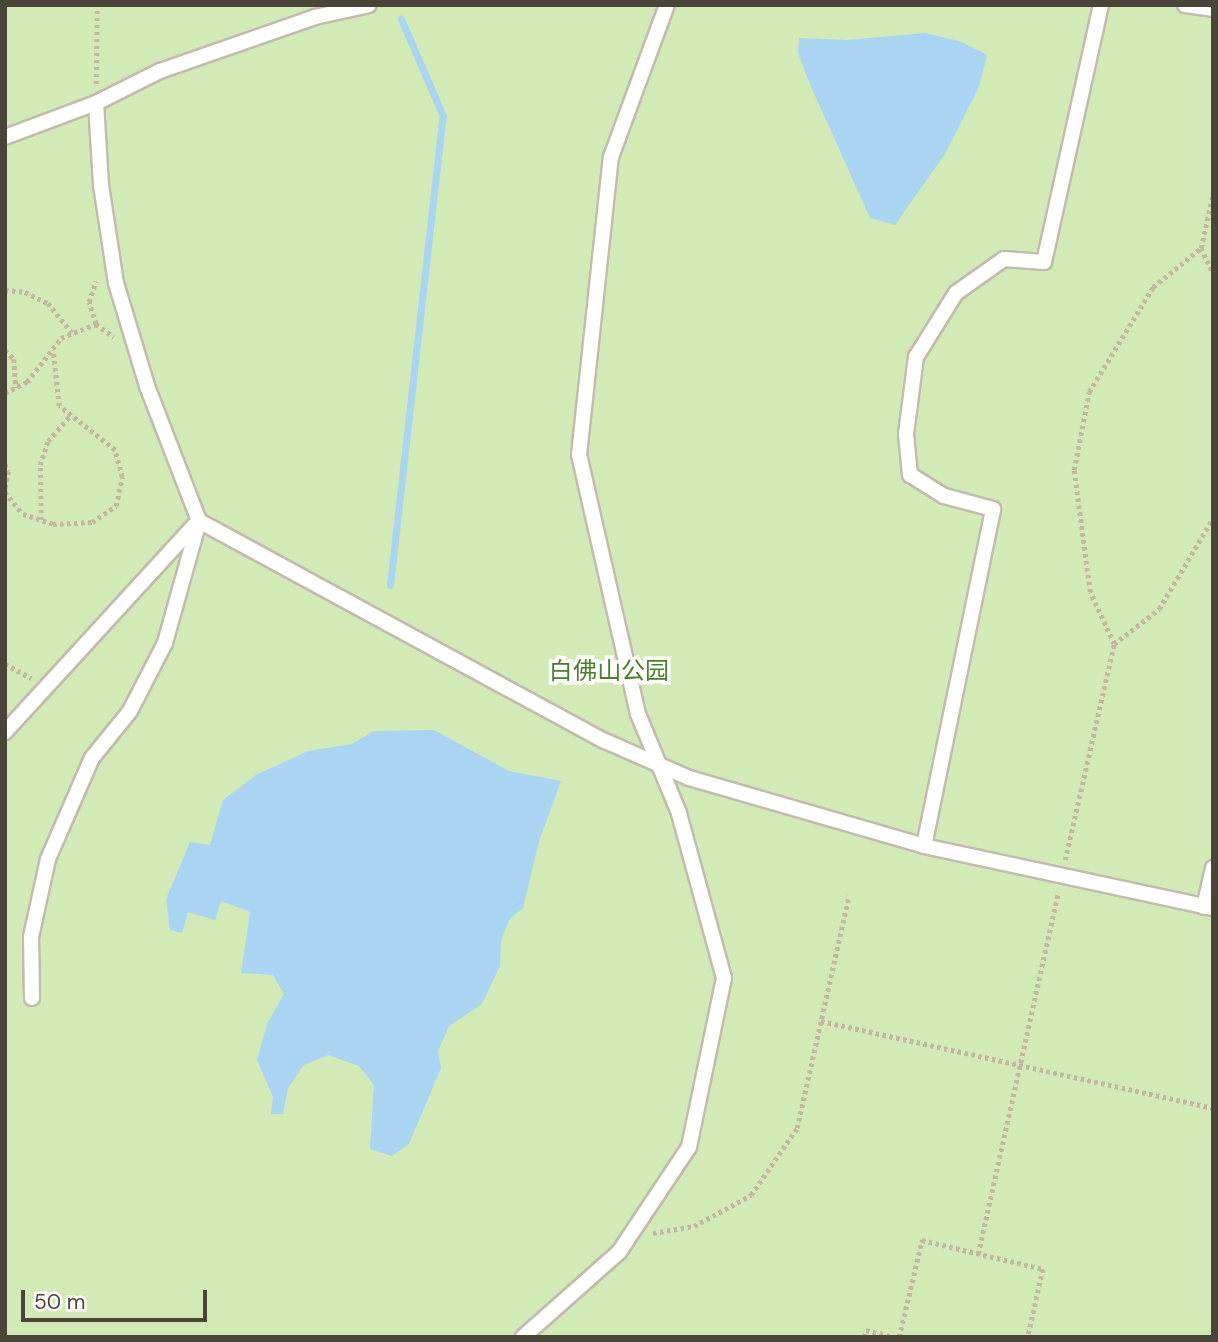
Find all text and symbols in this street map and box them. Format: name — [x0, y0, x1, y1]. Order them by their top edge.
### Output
park label: 白佛山公园 — [549, 657, 669, 685]
scale bar — [24, 1276, 210, 1320]
text: 50 m — [34, 1288, 85, 1316]

